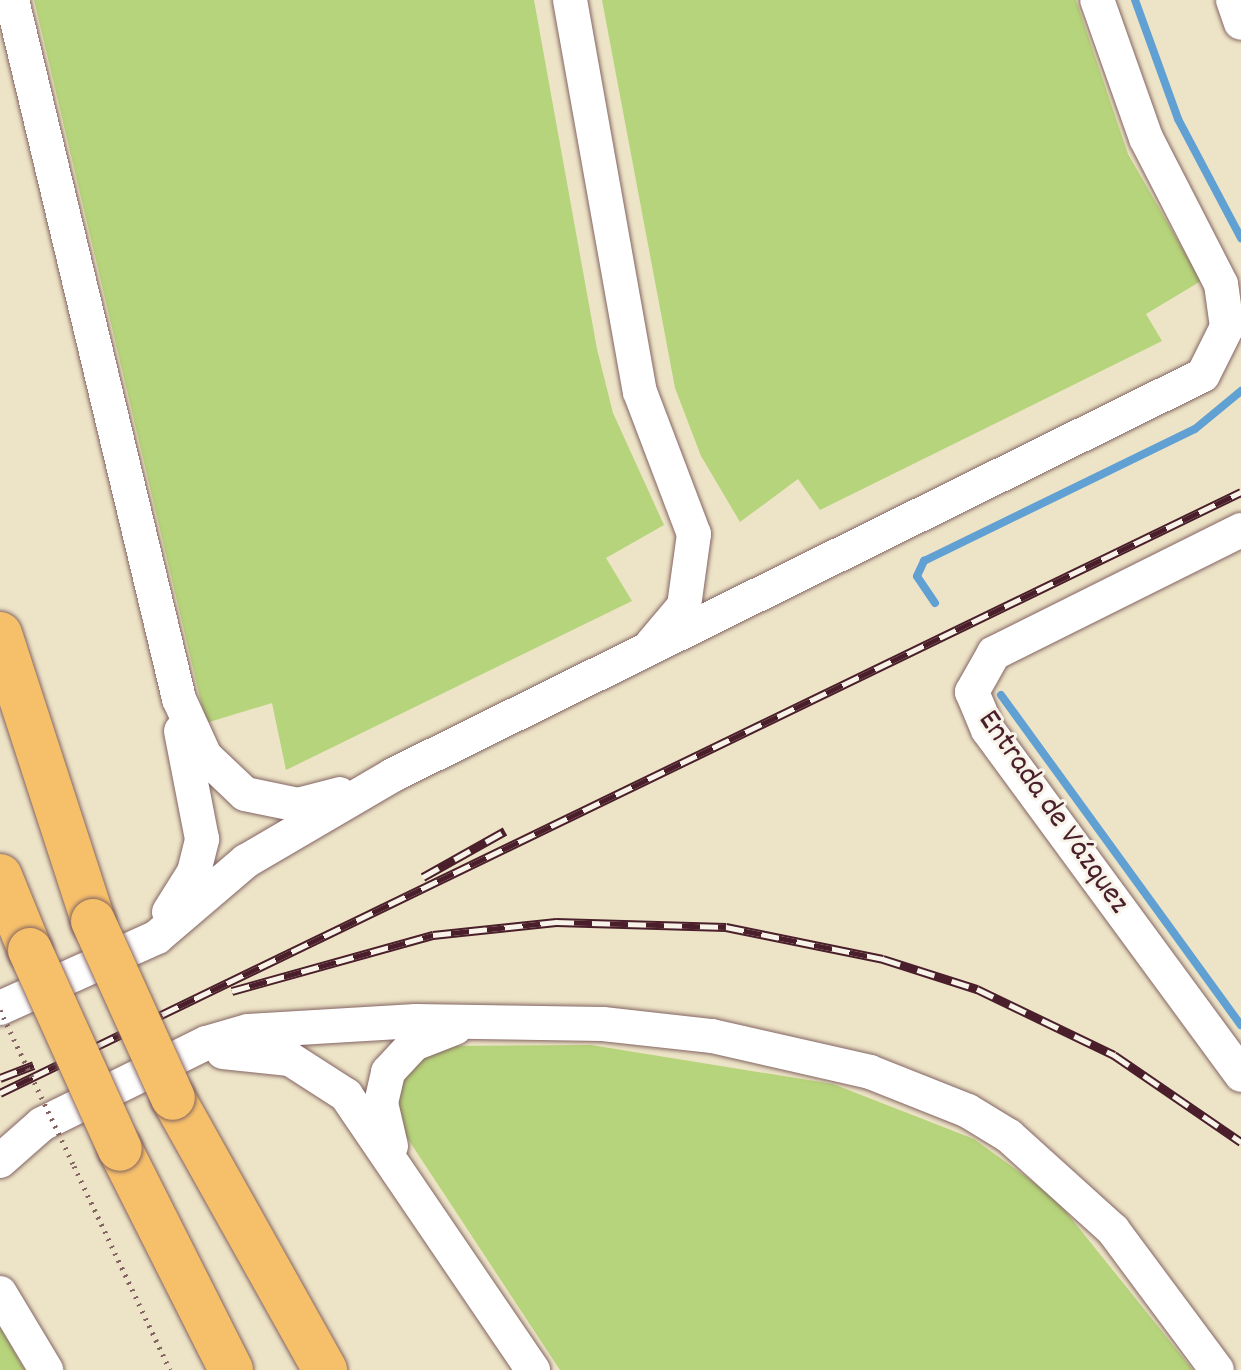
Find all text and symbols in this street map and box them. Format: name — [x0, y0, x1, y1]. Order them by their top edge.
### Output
street label: Entrada de Vázquez — [968, 704, 1136, 922]

